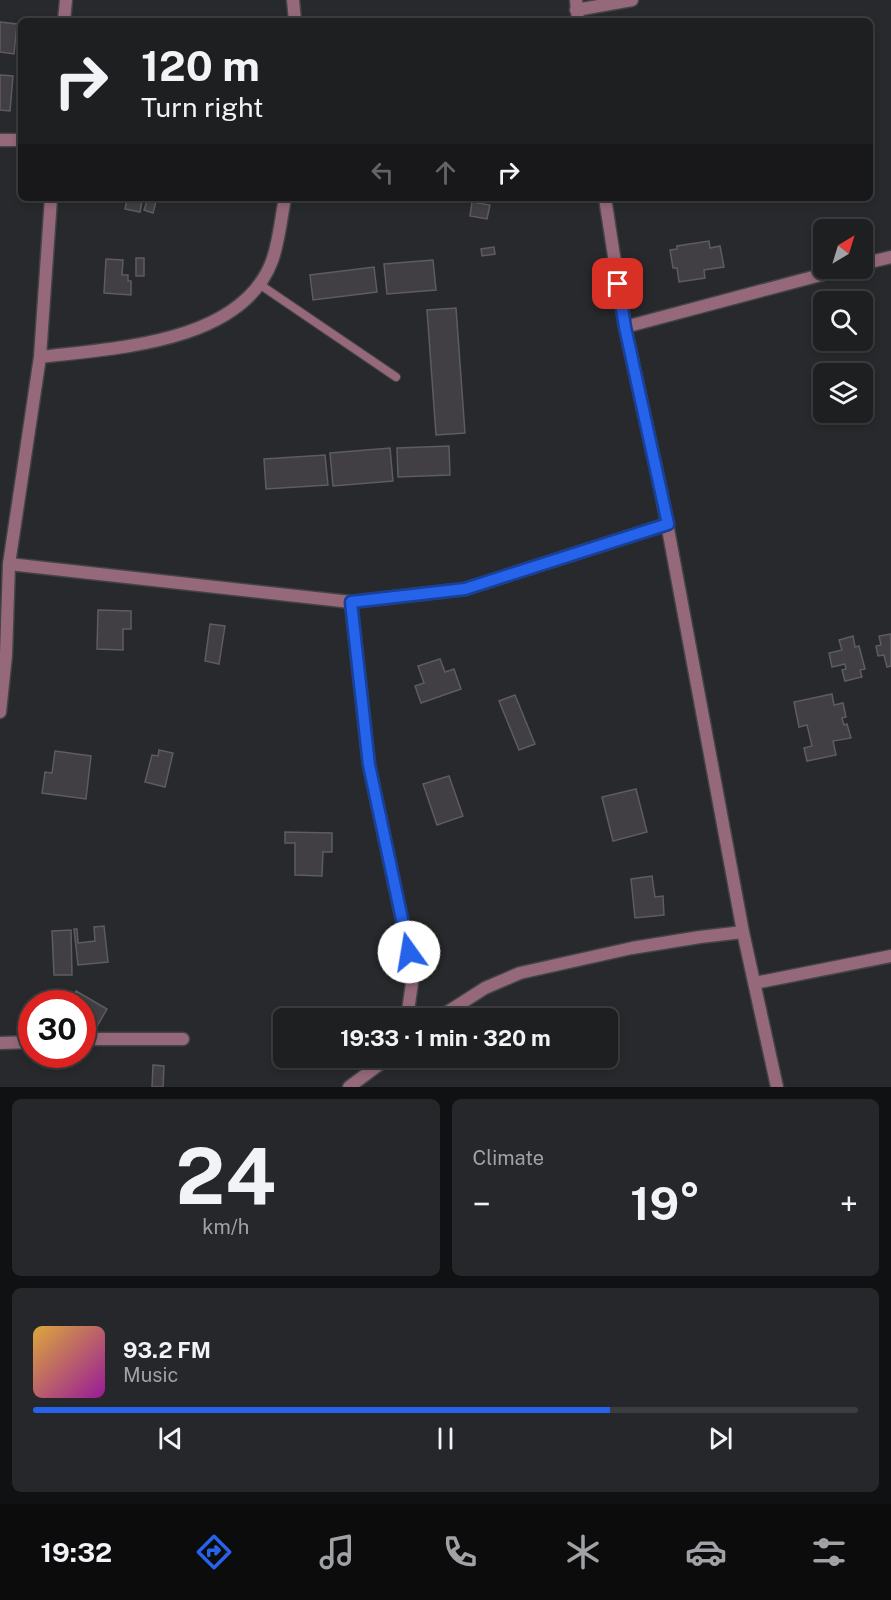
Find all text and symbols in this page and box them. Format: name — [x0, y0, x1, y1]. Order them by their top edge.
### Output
text: 120 m — [141, 41, 260, 90]
icon: right — [42, 42, 120, 120]
text: Turn right — [141, 91, 264, 123]
icon: left — [366, 156, 399, 189]
icon: ahead — [429, 156, 462, 189]
icon: right — [492, 156, 525, 189]
north arrow — [813, 219, 873, 279]
map controls — [813, 219, 873, 423]
pin — [592, 258, 643, 309]
icon: arrive — [601, 267, 634, 300]
button: search — [813, 291, 873, 351]
button: layers — [813, 363, 873, 423]
position arrow — [377, 920, 441, 984]
speed limit sign: 30 — [18, 990, 96, 1068]
text: 19:33 · 1 min · 320 m — [340, 1025, 551, 1051]
text: 24 — [175, 1130, 276, 1222]
text: Climate — [473, 1146, 544, 1170]
text: 19° — [630, 1177, 700, 1230]
text: − — [473, 1185, 491, 1223]
text: + — [840, 1185, 858, 1223]
text: km/h — [202, 1215, 249, 1239]
text: 93.2 FM — [123, 1337, 211, 1363]
text: Music — [123, 1363, 178, 1387]
icon: previous — [154, 1422, 187, 1455]
icon: pause — [429, 1422, 462, 1455]
icon: next — [704, 1422, 737, 1455]
icon: directions — [193, 1531, 235, 1573]
icon: music — [316, 1531, 358, 1573]
icon: phone — [439, 1531, 481, 1573]
icon: climate — [562, 1531, 604, 1573]
icon: car — [685, 1531, 727, 1573]
icon: filters — [808, 1531, 850, 1573]
text: 19:32 — [41, 1536, 112, 1568]

